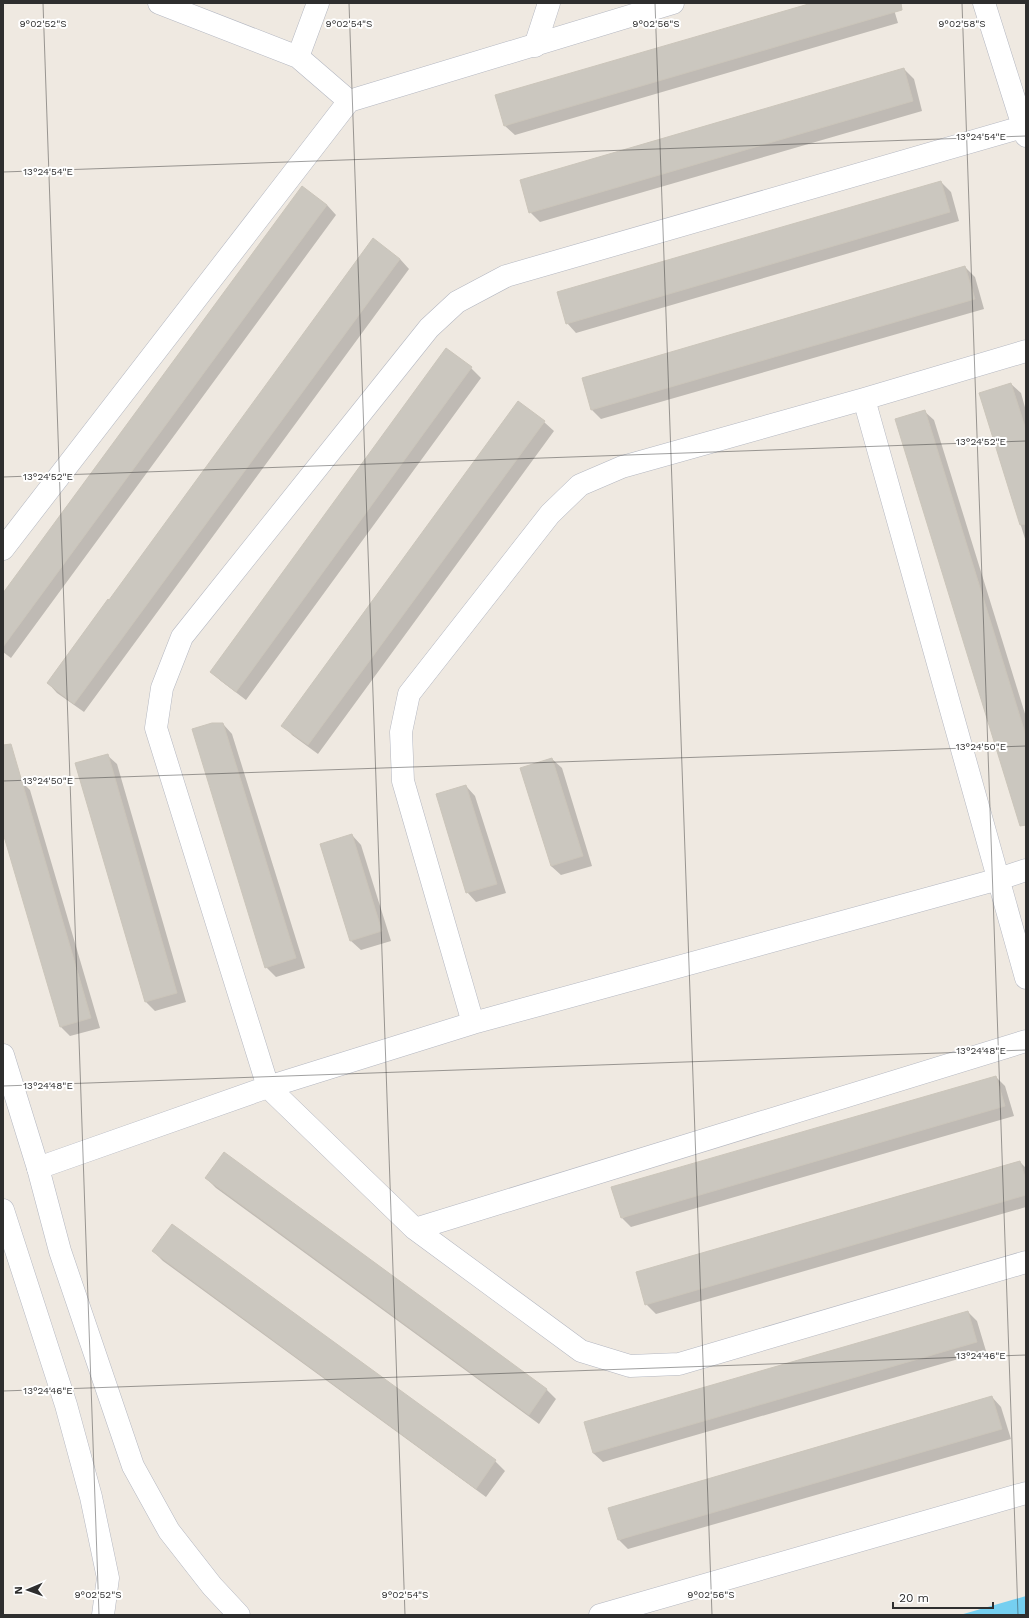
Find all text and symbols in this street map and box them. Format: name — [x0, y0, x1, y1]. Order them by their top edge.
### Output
text: 9°02'52"S — [19, 18, 67, 29]
text: 9°02'54"S — [325, 18, 373, 29]
text: 9°02'56"S — [632, 18, 680, 29]
text: 9°02'58"S — [938, 18, 986, 29]
text: 13°24'54"E — [956, 131, 1006, 142]
text: 13°24'54"E — [23, 166, 73, 177]
text: 13°24'52"E — [956, 436, 1006, 447]
text: 13°24'52"E — [23, 471, 73, 482]
text: 13°24'50"E — [956, 741, 1006, 752]
text: 13°24'50"E — [23, 775, 73, 786]
text: 13°24'48"E — [956, 1045, 1006, 1056]
text: 13°24'48"E — [23, 1080, 73, 1091]
text: 13°24'46"E — [956, 1350, 1006, 1361]
text: 13°24'46"E — [23, 1385, 73, 1396]
north arrow — [8, 1570, 48, 1610]
scale bar — [893, 1584, 993, 1610]
text: N — [12, 1586, 25, 1595]
text: 9°02'52"S — [74, 1589, 122, 1600]
text: 9°02'54"S — [381, 1589, 429, 1600]
text: 9°02'56"S — [687, 1589, 735, 1600]
text: 20 m — [899, 1591, 929, 1605]

